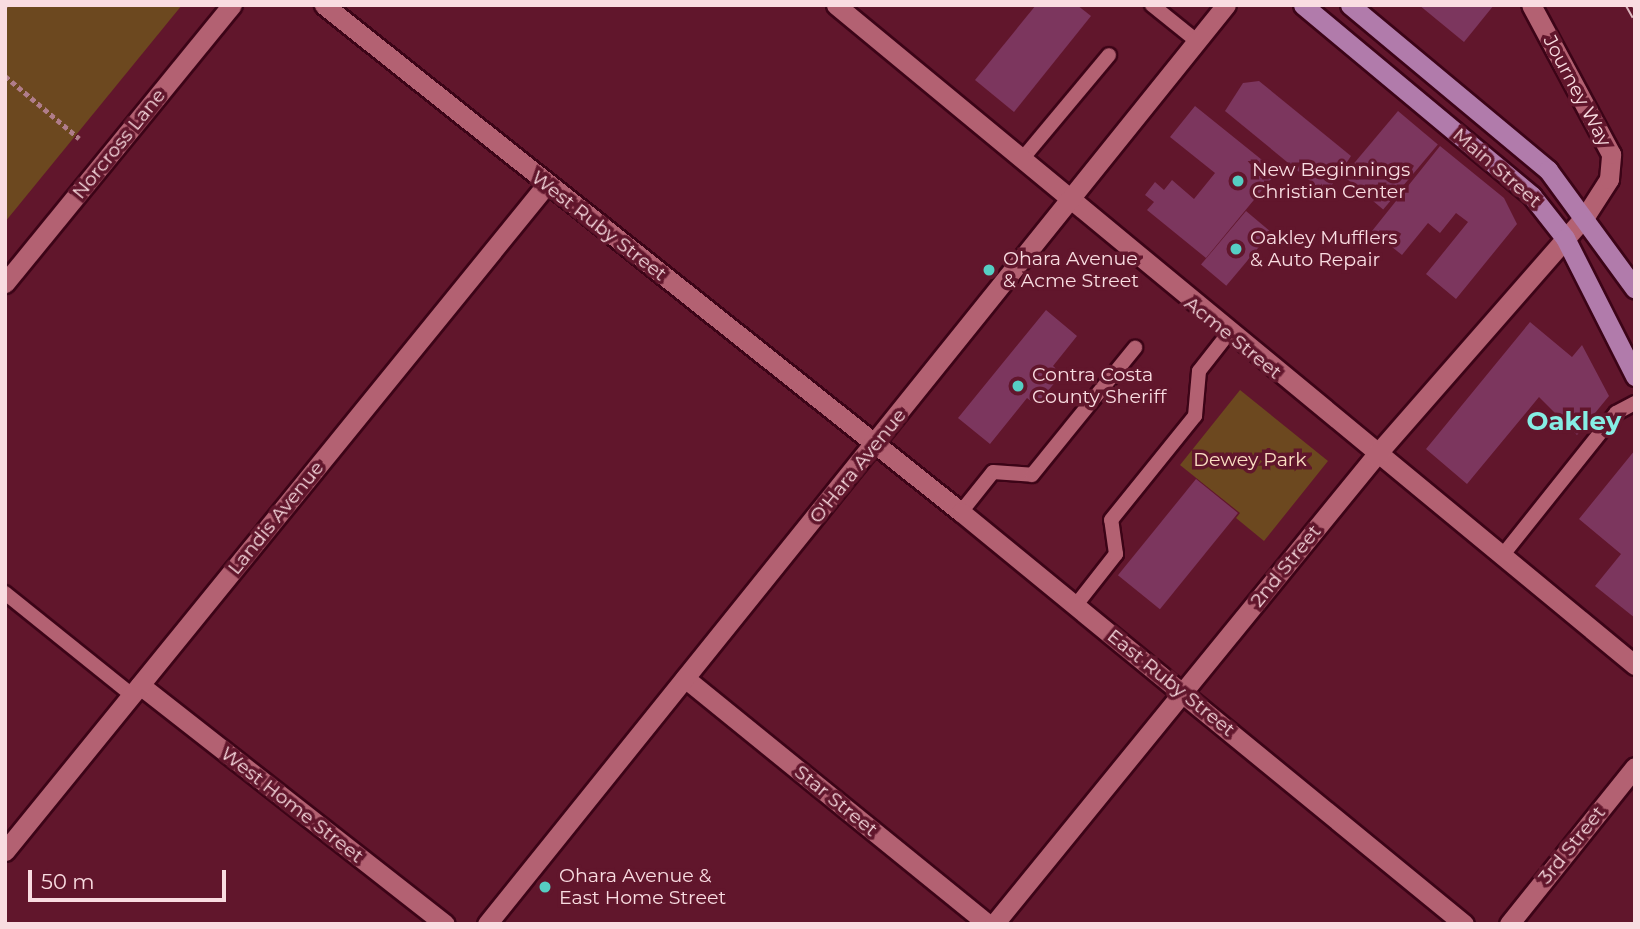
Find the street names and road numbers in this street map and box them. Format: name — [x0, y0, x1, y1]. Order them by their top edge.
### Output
street label: Journey Way — [1538, 32, 1616, 150]
street label: Norcross Lane — [68, 84, 170, 204]
street label: Main Street — [1448, 123, 1546, 213]
street label: West Ruby Street — [527, 166, 671, 286]
street label: Acme Street — [1180, 292, 1286, 384]
street label: O'Hara Avenue — [805, 404, 911, 528]
street label: Landis Avenue — [223, 457, 329, 579]
street label: 2nd Street — [1246, 520, 1326, 612]
street label: East Ruby Street — [1103, 625, 1239, 741]
street label: West Home Street — [216, 742, 368, 868]
street label: Star Street — [790, 761, 882, 841]
street label: 3rd Street — [1534, 802, 1610, 888]

